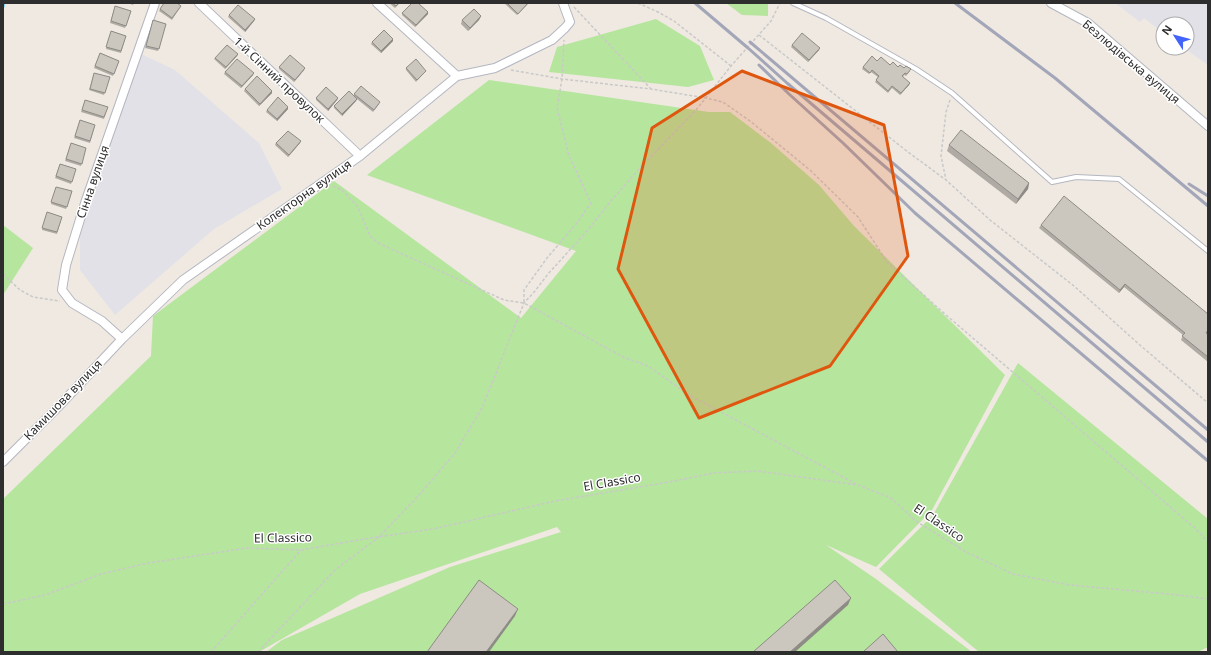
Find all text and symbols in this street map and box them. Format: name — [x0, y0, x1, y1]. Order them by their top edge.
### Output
street label: Безлюдівська вулиця — [1079, 16, 1184, 108]
north arrow — [1155, 16, 1195, 56]
text: N — [1158, 22, 1175, 38]
street label: 1-й Сінний провулок — [230, 33, 329, 127]
street label: Сінна вулиця — [72, 143, 113, 221]
street label: Колекторна вулиця — [253, 155, 355, 234]
street label: Камишова вулиця — [20, 356, 106, 444]
street label: El Classico — [582, 468, 642, 495]
street label: El Classico — [911, 499, 968, 546]
street label: El Classico — [254, 528, 312, 547]

